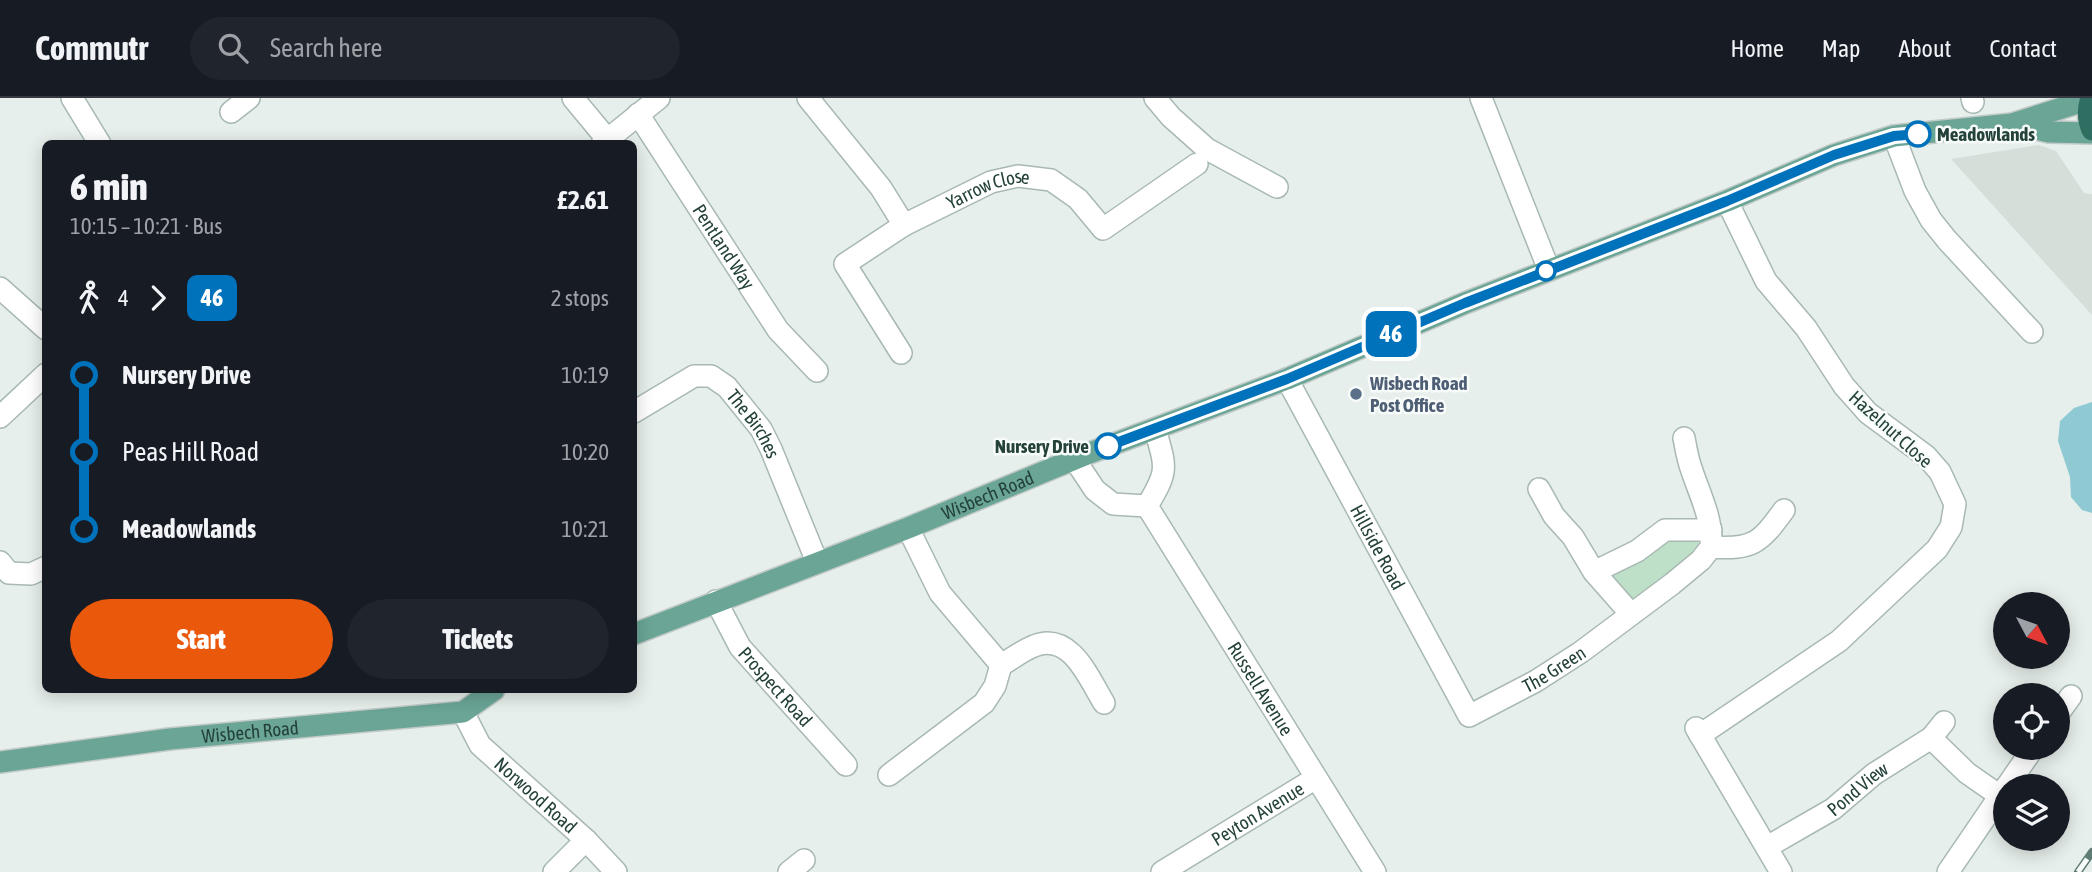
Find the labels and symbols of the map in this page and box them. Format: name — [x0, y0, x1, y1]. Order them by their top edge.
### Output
marker: Meadowlands — [1905, 121, 1931, 147]
place label: Meadowlands — [1937, 123, 2035, 145]
street label: Yarrow Close — [943, 165, 1031, 213]
street label: Pentland Way — [688, 200, 760, 293]
unlabelled marker — [1536, 261, 1556, 281]
line badge: 46 — [1360, 311, 1422, 357]
place label: Wisbech Road Post Office — [1369, 372, 1468, 416]
street label: The Birches — [722, 385, 785, 462]
marker: Wisbech Road Post Office — [1348, 386, 1364, 402]
street label: Hazelnut Close — [1845, 386, 1937, 472]
marker: Nursery Drive — [1095, 433, 1121, 459]
place label: Nursery Drive — [995, 435, 1089, 457]
street label: Wisbech Road — [938, 466, 1037, 524]
street label: Hillside Road — [1346, 501, 1410, 593]
north arrow — [1993, 592, 2070, 668]
street label: Russell Avenue — [1223, 638, 1298, 739]
street label: The Green — [1519, 641, 1590, 697]
street label: Prospect Road — [734, 642, 817, 731]
street label: Wisbech Road — [201, 716, 300, 747]
street label: Norwood Road — [490, 753, 581, 837]
street label: Pond View — [1823, 757, 1892, 820]
street label: Peyton Avenue — [1207, 777, 1308, 850]

